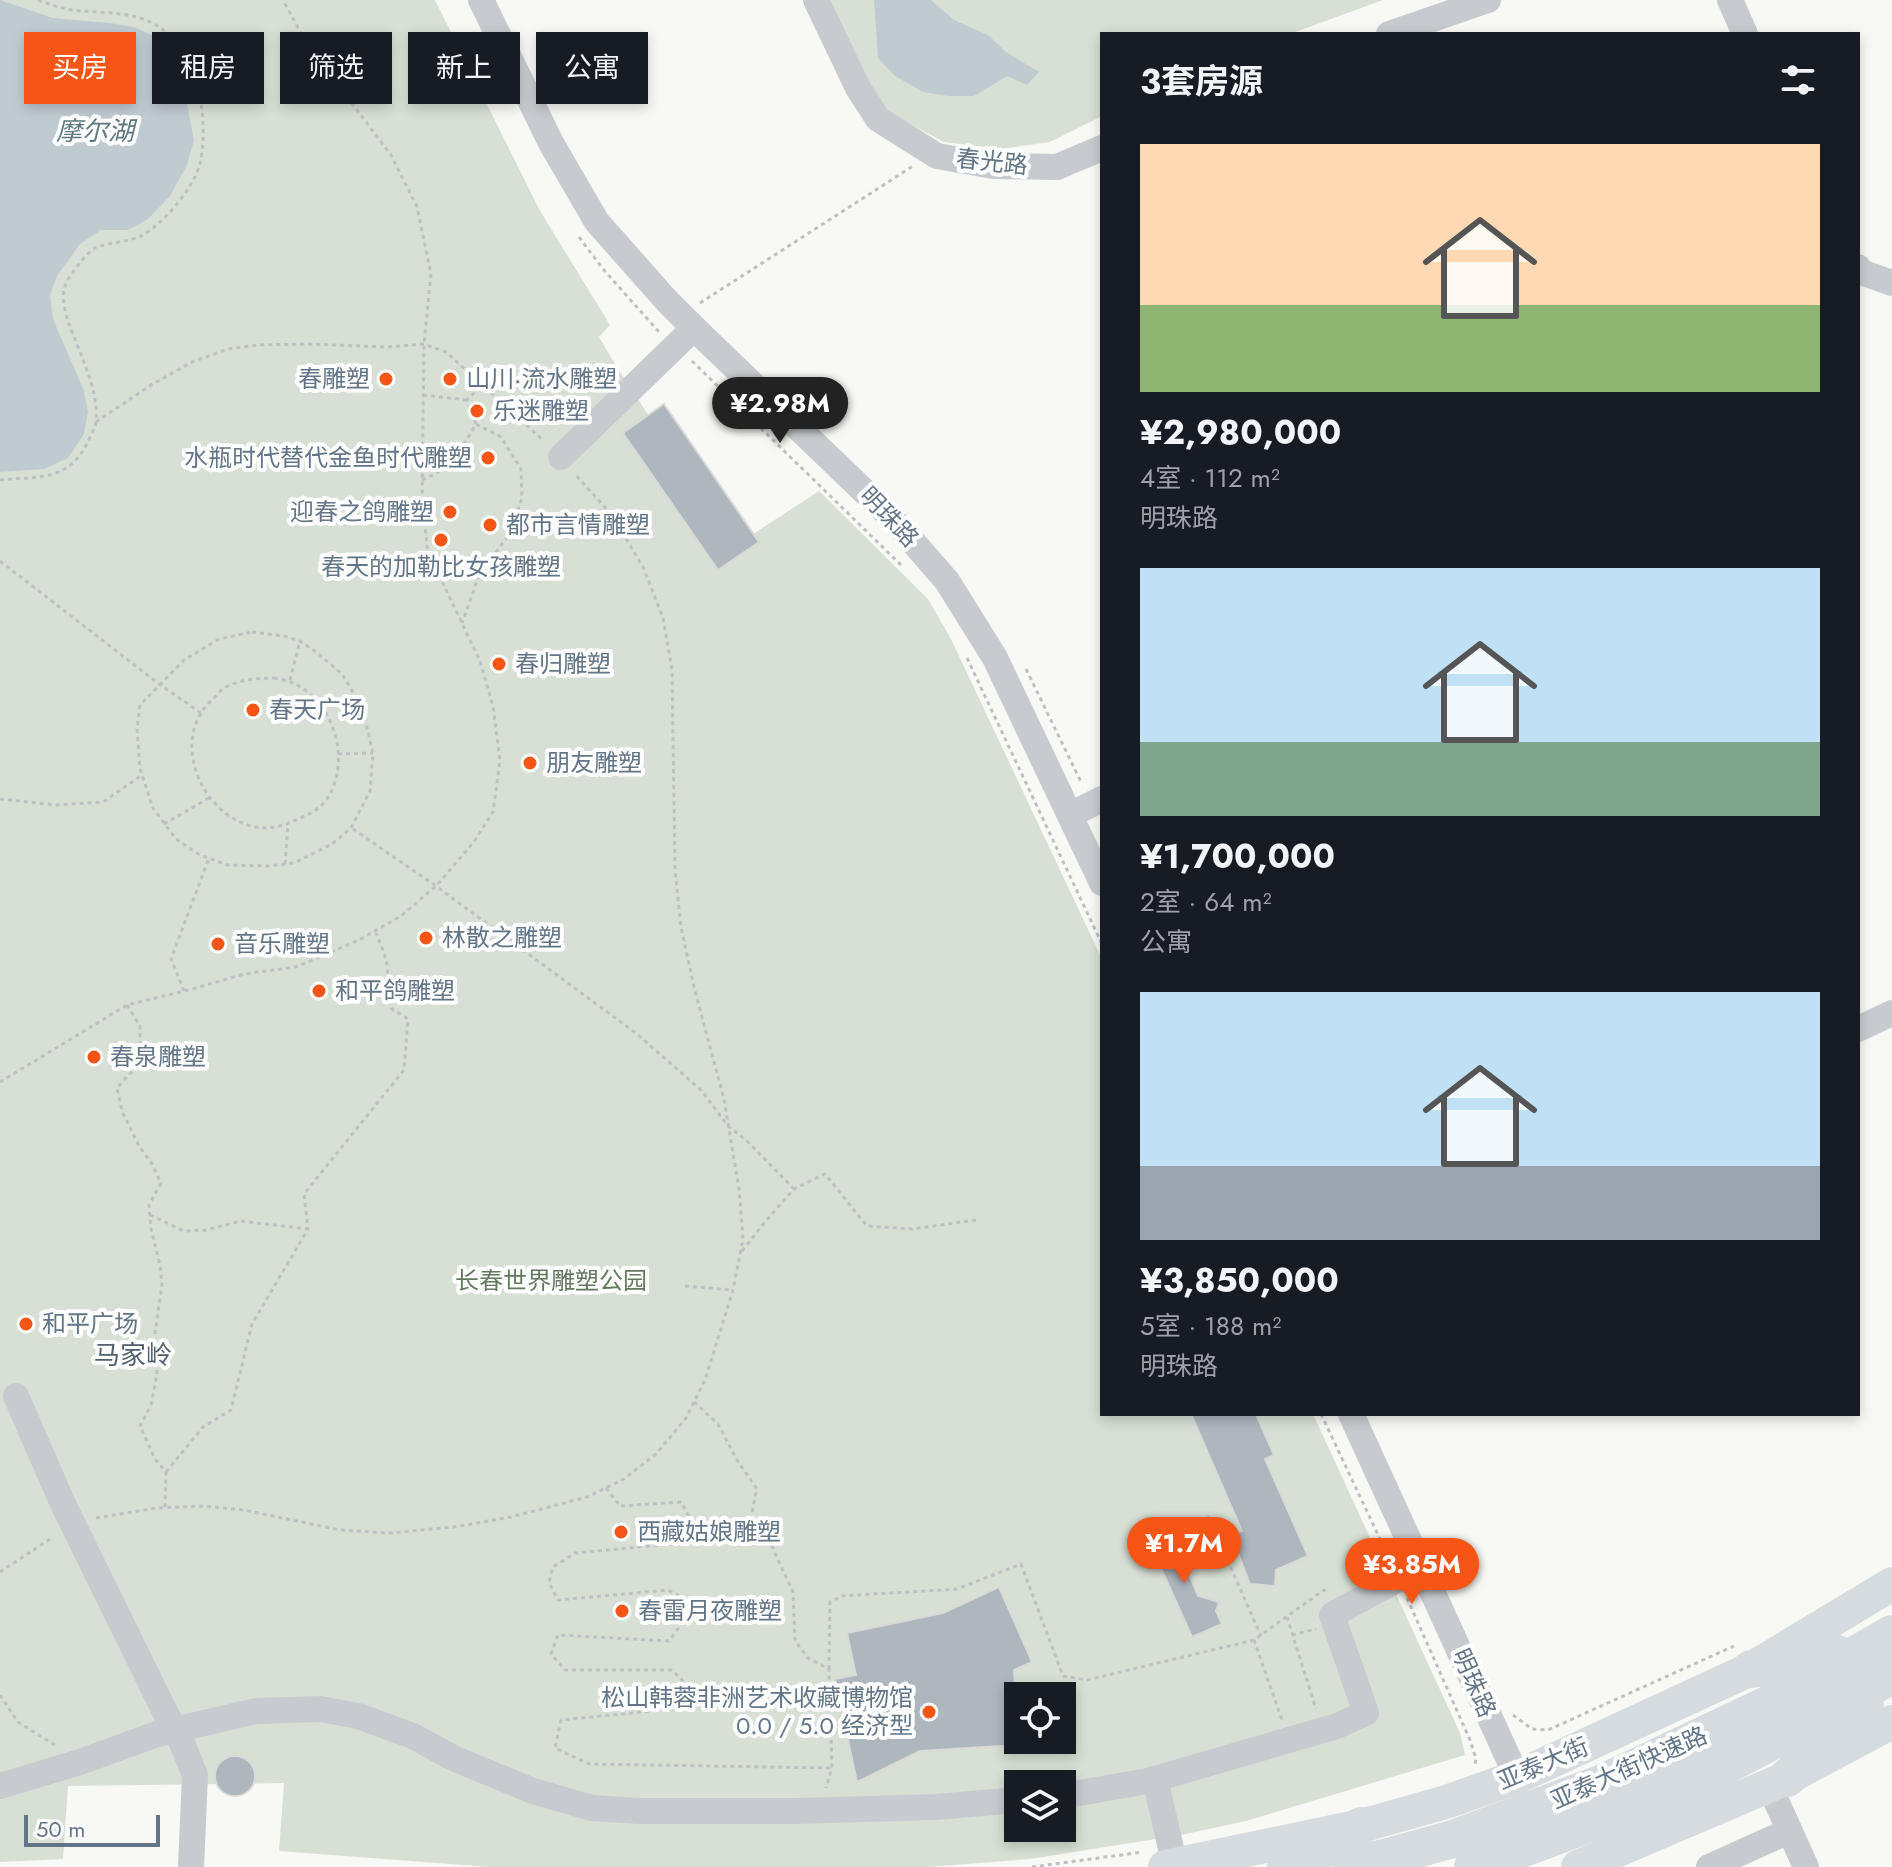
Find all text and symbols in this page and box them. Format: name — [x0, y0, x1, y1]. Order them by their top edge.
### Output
chip: 买房 — [24, 32, 136, 104]
chip: 租房 — [152, 32, 264, 104]
chip: 筛选 — [280, 32, 392, 104]
chip: 新上 — [408, 32, 520, 104]
chip: 公寓 — [536, 32, 648, 104]
text: 3套房源 — [1140, 57, 1263, 106]
icon: filters — [1776, 58, 1820, 102]
water label: 摩尔湖 — [56, 112, 138, 150]
street label: 春光路 — [954, 140, 1030, 183]
icon: home — [1408, 196, 1552, 340]
place label: 春雕塑 — [298, 361, 370, 396]
place label: 山川·流水雕塑 — [466, 361, 617, 396]
marker: 春雕塑 — [377, 370, 395, 388]
marker: 山川·流水雕塑 — [441, 370, 459, 388]
pin: ¥2.98M — [715, 377, 845, 445]
text: ¥2.98M — [730, 384, 830, 422]
place label: 乐迷雕塑 — [493, 393, 589, 428]
marker: 乐迷雕塑 — [468, 402, 486, 420]
text: ¥2,980,000 — [1140, 408, 1341, 457]
place label: 水瓶时代替代金鱼时代雕塑 — [184, 440, 472, 475]
marker: 水瓶时代替代金鱼时代雕塑 — [479, 449, 497, 467]
text: 4室 · 112 m² — [1140, 459, 1280, 497]
street label: 明珠路 — [852, 479, 927, 555]
place label: 迎春之鸽雕塑 — [290, 494, 434, 529]
text: 明珠路 — [1140, 499, 1218, 537]
marker: 迎春之鸽雕塑 — [441, 503, 459, 521]
place label: 都市言情雕塑 — [506, 507, 650, 542]
marker: 都市言情雕塑 — [481, 516, 499, 534]
marker: 春天的加勒比女孩雕塑 — [432, 531, 450, 549]
place label: 春天的加勒比女孩雕塑 — [321, 549, 561, 584]
icon: home — [1408, 620, 1552, 764]
place label: 春归雕塑 — [515, 646, 611, 681]
marker: 春归雕塑 — [490, 655, 508, 673]
place label: 春天广场 — [269, 692, 365, 727]
marker: 春天广场 — [244, 701, 262, 719]
place label: 朋友雕塑 — [546, 745, 642, 780]
marker: 朋友雕塑 — [521, 754, 539, 772]
text: ¥1,700,000 — [1140, 832, 1335, 881]
text: 2室 · 64 m² — [1140, 883, 1271, 921]
place label: 林散之雕塑 — [442, 920, 562, 955]
text: 公寓 — [1140, 923, 1192, 961]
place label: 音乐雕塑 — [234, 926, 330, 961]
marker: 林散之雕塑 — [417, 929, 435, 947]
marker: 音乐雕塑 — [209, 935, 227, 953]
place label: 和平鸽雕塑 — [335, 973, 455, 1008]
marker: 和平鸽雕塑 — [310, 982, 328, 1000]
place label: 春泉雕塑 — [110, 1039, 206, 1074]
icon: home — [1408, 1044, 1552, 1188]
marker: 春泉雕塑 — [85, 1048, 103, 1066]
text: ¥3,850,000 — [1140, 1256, 1339, 1305]
park label: 长春世界雕塑公园 — [455, 1263, 647, 1298]
place label: 和平广场 — [42, 1306, 138, 1341]
text: 5室 · 188 m² — [1140, 1307, 1281, 1345]
marker: 和平广场 — [17, 1315, 35, 1333]
district label: 马家岭 — [94, 1336, 172, 1374]
text: 明珠路 — [1140, 1347, 1218, 1385]
place label: 西藏姑娘雕塑 — [637, 1514, 781, 1549]
pin: ¥1.7M — [1128, 1517, 1240, 1585]
marker: 西藏姑娘雕塑 — [612, 1523, 630, 1541]
text: ¥1.7M — [1145, 1524, 1223, 1562]
pin: ¥3.85M — [1347, 1538, 1477, 1606]
text: ¥3.85M — [1363, 1545, 1461, 1583]
place label: 春雷月夜雕塑 — [638, 1593, 782, 1628]
marker: 春雷月夜雕塑 — [613, 1602, 631, 1620]
street label: 明珠路 — [1444, 1643, 1505, 1723]
place label: 松山韩蓉非洲艺术收藏博物馆 0.0 / 5.0 经济型 — [601, 1680, 913, 1743]
map controls — [1004, 1682, 1076, 1842]
button: locate — [1004, 1682, 1076, 1754]
marker: 松山韩蓉非洲艺术收藏博物馆 0.0 / 5.0 经济型 — [920, 1703, 938, 1721]
street label: 亚泰大街快速路 — [1545, 1717, 1713, 1818]
street label: 亚泰大街 — [1492, 1729, 1594, 1798]
button: layers — [1004, 1770, 1076, 1842]
scale bar — [24, 1811, 160, 1847]
text: 50 m — [36, 1813, 85, 1845]

